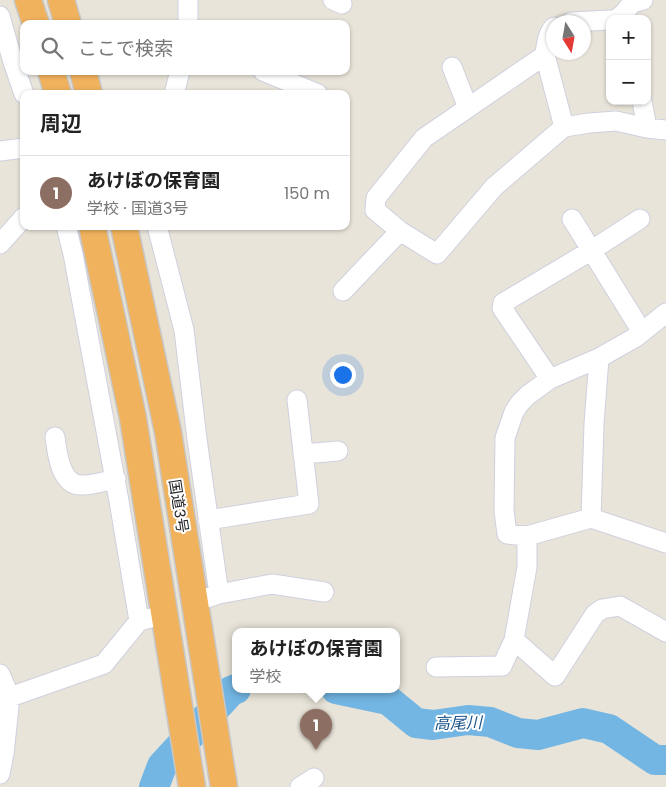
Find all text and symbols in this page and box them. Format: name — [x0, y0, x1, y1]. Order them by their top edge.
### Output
north arrow — [546, 15, 591, 60]
map controls — [606, 15, 651, 105]
button: + — [606, 15, 651, 60]
search box — [20, 20, 350, 75]
icon: search — [38, 34, 66, 62]
text: ここで検索 — [78, 35, 173, 62]
button: − — [606, 60, 651, 105]
text: 周辺 — [40, 109, 82, 138]
text: あけぼの保育園 — [87, 167, 220, 194]
text: 1 — [53, 182, 59, 205]
text: 150 m — [284, 182, 330, 205]
text: 学校 · 国道3号 — [87, 197, 188, 220]
your location — [330, 362, 356, 388]
street label: 国道3号 — [164, 478, 194, 534]
popup — [232, 628, 400, 693]
text: あけぼの保育園 — [249, 635, 383, 662]
text: 学校 — [249, 665, 282, 688]
pin: 1 — [300, 709, 332, 750]
water label: 高尾川 — [434, 711, 484, 735]

